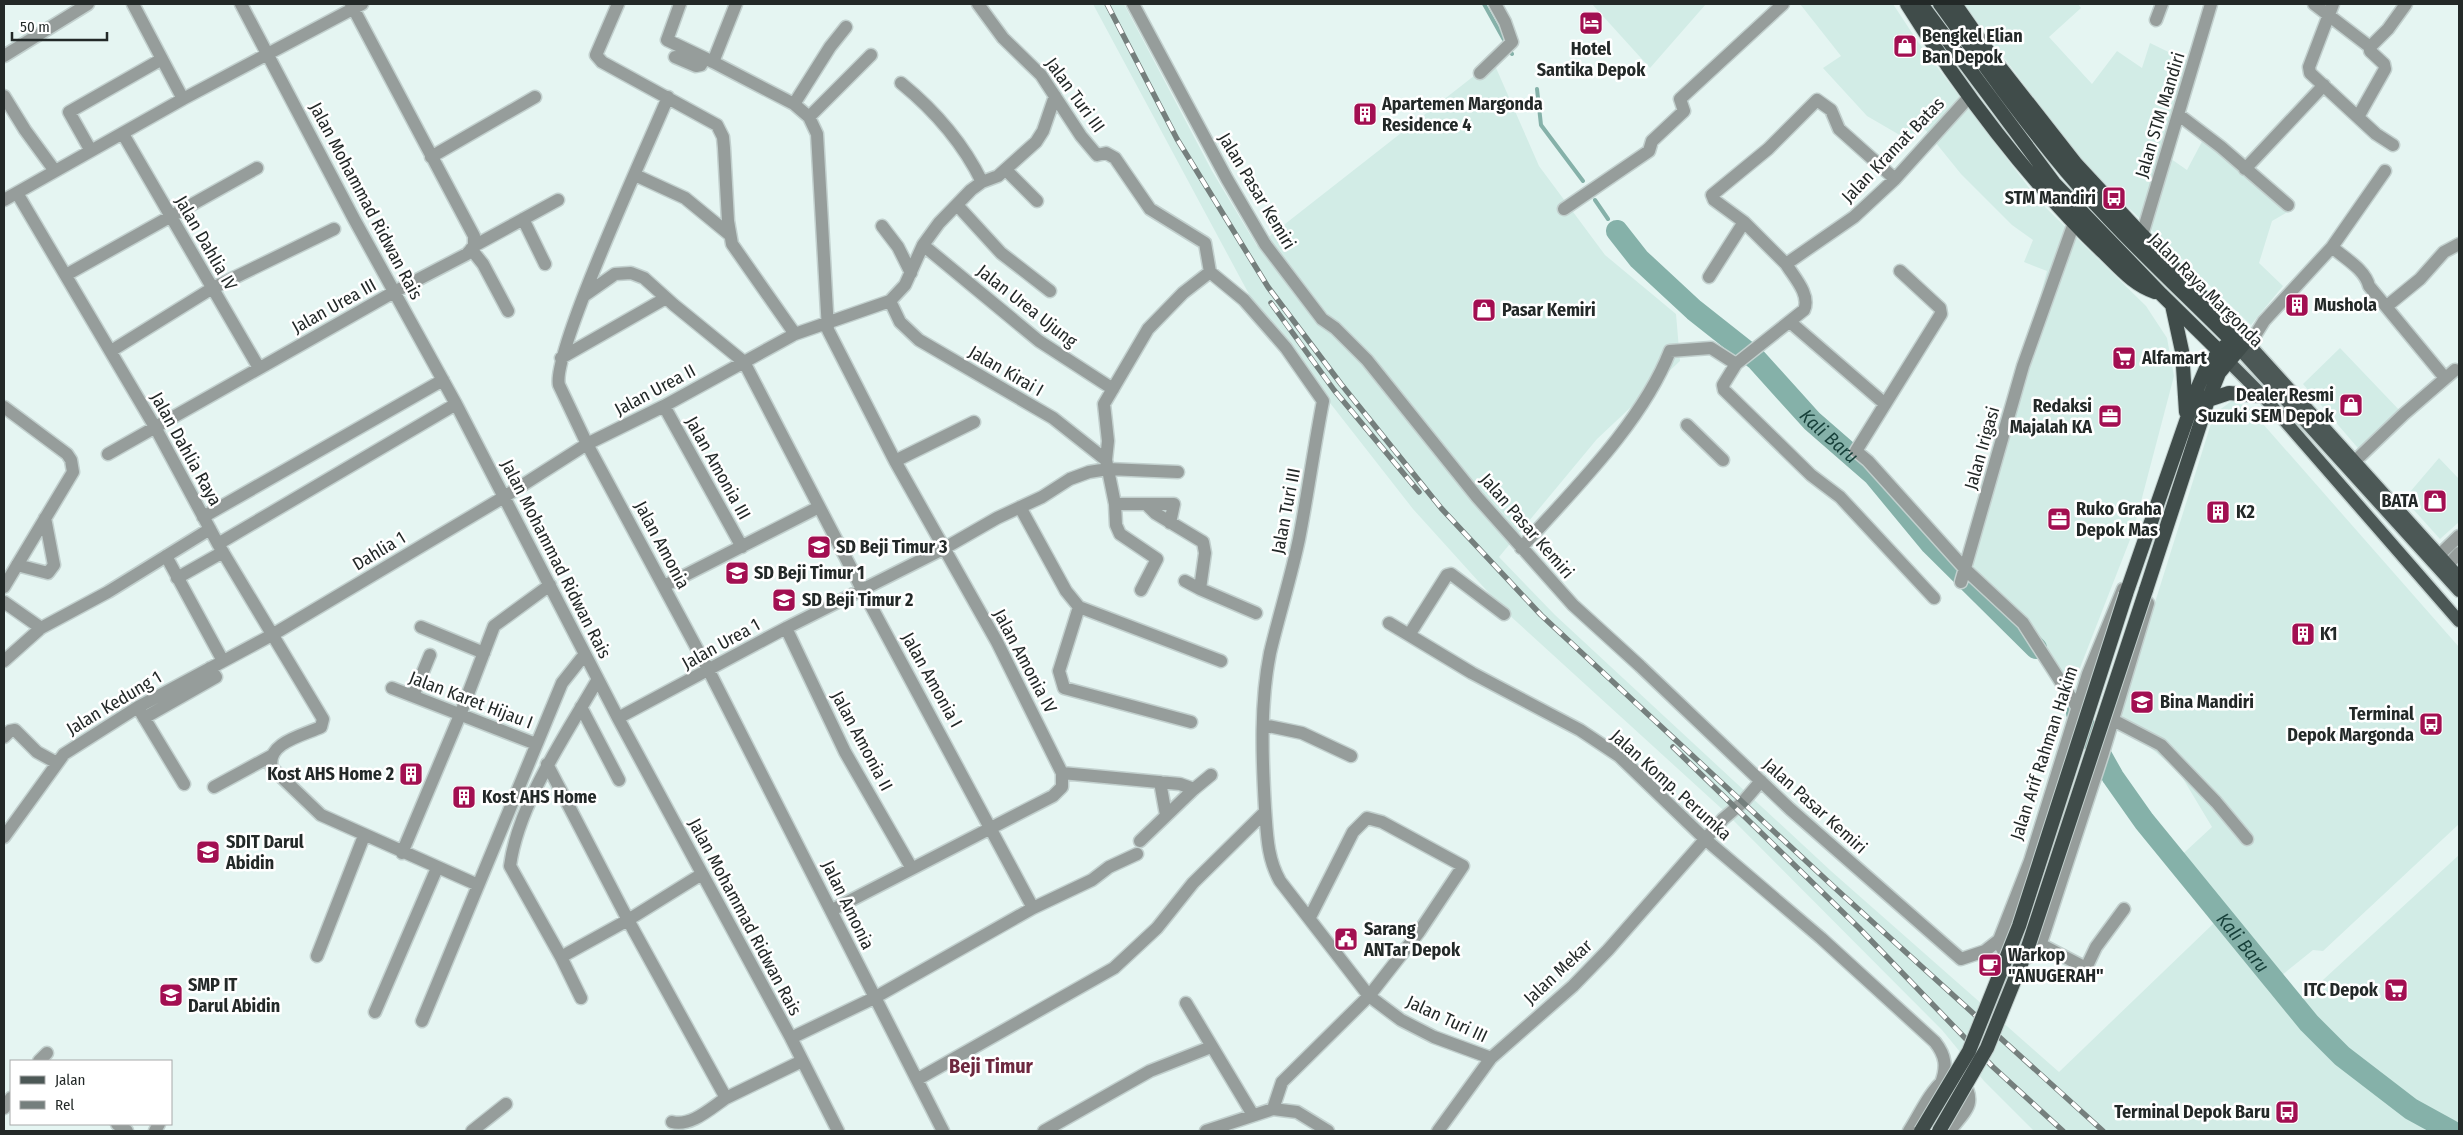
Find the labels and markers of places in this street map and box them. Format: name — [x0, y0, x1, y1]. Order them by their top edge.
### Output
hotel icon: Hotel Santika Depok — [1578, 10, 1604, 36]
place label: Bengkel Elian Ban Depok — [1922, 25, 2023, 68]
shop icon: Bengkel Elian Ban Depok — [1892, 33, 1918, 59]
place label: Hotel Santika Depok — [1537, 38, 1646, 81]
place label: Apartemen Margonda Residence 4 — [1381, 93, 1543, 136]
building icon: Apartemen Margonda Residence 4 — [1352, 101, 1378, 127]
bus stop icon: STM Mandiri — [2101, 185, 2127, 211]
place label: STM Mandiri — [2005, 187, 2096, 209]
building icon: Mushola — [2284, 292, 2310, 318]
place label: Mushola — [2314, 294, 2377, 316]
shop icon: Pasar Kemiri — [1471, 297, 1497, 323]
place label: Pasar Kemiri — [1502, 299, 1596, 321]
supermarket icon: Alfamart — [2111, 345, 2137, 371]
place label: Alfamart — [2141, 347, 2207, 369]
place label: Dealer Resmi Suzuki SEM Depok — [2198, 384, 2335, 427]
shop icon: Dealer Resmi Suzuki SEM Depok — [2338, 392, 2364, 418]
place label: Redaksi Majalah KA — [2010, 395, 2092, 438]
office icon: Redaksi Majalah KA — [2097, 403, 2123, 429]
shop icon: BATA — [2422, 488, 2448, 514]
place label: BATA — [2381, 490, 2418, 512]
place label: Ruko Graha Depok Mas — [2076, 498, 2162, 541]
building icon: K2 — [2205, 499, 2231, 525]
place label: K2 — [2236, 501, 2255, 523]
office icon: Ruko Graha Depok Mas — [2046, 506, 2072, 532]
school or university icon: SD Beji Timur 3 — [806, 534, 832, 560]
place label: SD Beji Timur 3 — [836, 536, 948, 558]
school or university icon: SD Beji Timur 1 — [724, 560, 750, 586]
place label: SD Beji Timur 1 — [754, 562, 865, 584]
school or university icon: SD Beji Timur 2 — [771, 587, 797, 613]
place label: SD Beji Timur 2 — [802, 589, 913, 611]
building icon: K1 — [2290, 621, 2316, 647]
place label: K1 — [2320, 623, 2337, 645]
school or university icon: Bina Mandiri — [2129, 689, 2155, 715]
place label: Bina Mandiri — [2160, 691, 2254, 713]
place label: Terminal Depok Margonda — [2287, 703, 2414, 746]
bus stop icon: Terminal Depok Margonda — [2418, 711, 2444, 737]
building icon: Kost AHS Home 2 — [398, 761, 424, 787]
place label: Kost AHS Home 2 — [267, 763, 394, 785]
building icon: Kost AHS Home — [451, 784, 477, 810]
place label: Kost AHS Home — [482, 786, 597, 808]
place label: SDIT Darul Abidin — [225, 831, 304, 874]
school or university icon: SDIT Darul Abidin — [195, 839, 221, 865]
place label: Sarang ANTar Depok — [1363, 918, 1461, 961]
public building icon: Sarang ANTar Depok — [1333, 926, 1359, 952]
place label: Warkop "ANUGERAH" — [2008, 944, 2104, 987]
cafe icon: Warkop "ANUGERAH" — [1977, 952, 2003, 978]
place label: SMP IT Darul Abidin — [188, 974, 280, 1017]
supermarket icon: ITC Depok — [2383, 977, 2409, 1003]
place label: ITC Depok — [2303, 979, 2379, 1001]
school or university icon: SMP IT Darul Abidin — [158, 982, 184, 1008]
bus stop icon: Terminal Depok Baru — [2274, 1099, 2300, 1125]
place label: Terminal Depok Baru — [2114, 1101, 2270, 1123]

